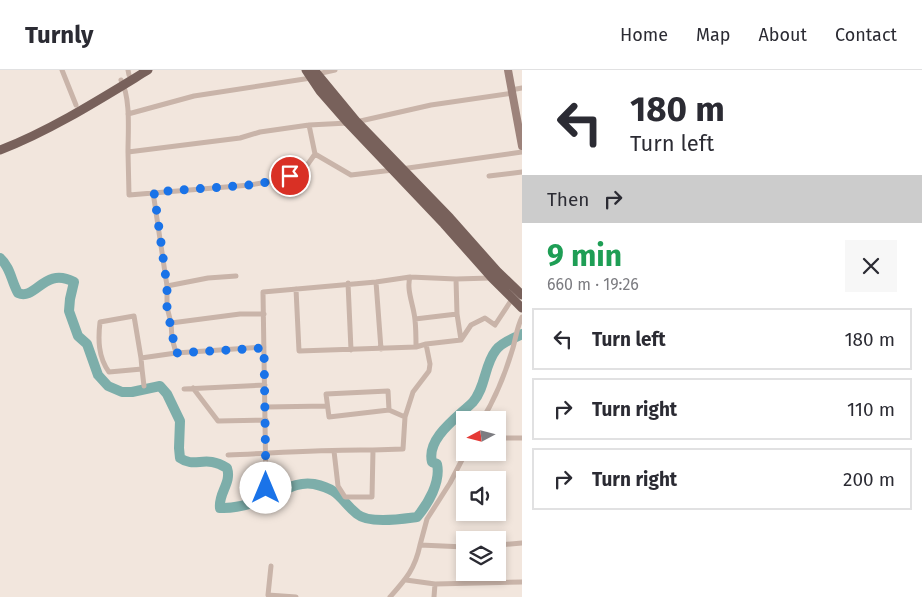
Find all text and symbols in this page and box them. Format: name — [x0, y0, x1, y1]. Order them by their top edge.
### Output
text: Turnly — [25, 21, 94, 49]
text: Home — [620, 24, 668, 46]
text: Map — [696, 24, 730, 46]
text: About — [758, 24, 807, 46]
text: Contact — [835, 24, 897, 46]
text: 180 m — [630, 88, 725, 130]
icon: left — [547, 90, 612, 155]
text: Turn left — [630, 130, 714, 157]
pin — [269, 155, 311, 197]
icon: arrive — [276, 162, 304, 190]
icon: right — [599, 185, 627, 213]
text: Then — [547, 188, 589, 211]
text: 9 min — [547, 238, 622, 274]
button: close — [845, 240, 897, 292]
text: 660 m · 19:26 — [547, 275, 639, 294]
icon: left — [549, 325, 577, 353]
text: Turn left — [592, 328, 666, 351]
text: 180 m — [844, 328, 895, 351]
icon: right — [549, 395, 577, 423]
text: Turn right — [592, 398, 677, 421]
text: 110 m — [847, 398, 895, 421]
north arrow — [456, 411, 506, 461]
map controls — [456, 411, 506, 581]
position arrow — [239, 461, 291, 513]
icon: right — [549, 465, 577, 493]
text: Turn right — [592, 468, 677, 491]
text: 200 m — [843, 468, 895, 491]
button: sound — [456, 471, 506, 521]
button: layers — [456, 531, 506, 581]

